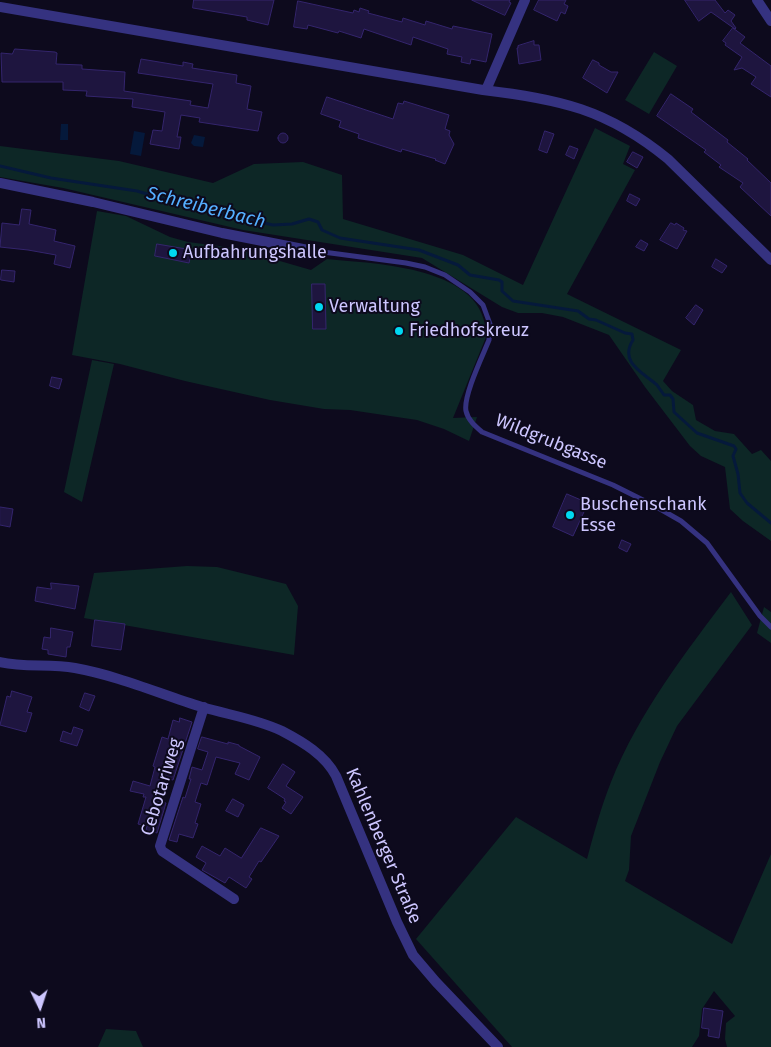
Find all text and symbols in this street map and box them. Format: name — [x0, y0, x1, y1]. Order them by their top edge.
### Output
water label: Schreiberbach — [144, 182, 268, 234]
place label: Aufbahrungshalle — [183, 242, 327, 264]
marker: Aufbahrungshalle — [167, 247, 179, 259]
place label: Verwaltung — [329, 296, 420, 318]
marker: Verwaltung — [313, 301, 325, 313]
place label: Friedhofskreuz — [409, 320, 529, 342]
marker: Friedhofskreuz — [393, 325, 405, 337]
street label: Wildgrubgasse — [492, 410, 610, 474]
place label: Buschenschank Esse — [580, 494, 706, 536]
marker: Buschenschank Esse — [564, 509, 576, 521]
street label: Cebotariweg — [137, 736, 187, 838]
street label: Kahlenberger Straße — [340, 765, 426, 927]
north arrow — [15, 982, 65, 1032]
text: N — [36, 1014, 46, 1031]

